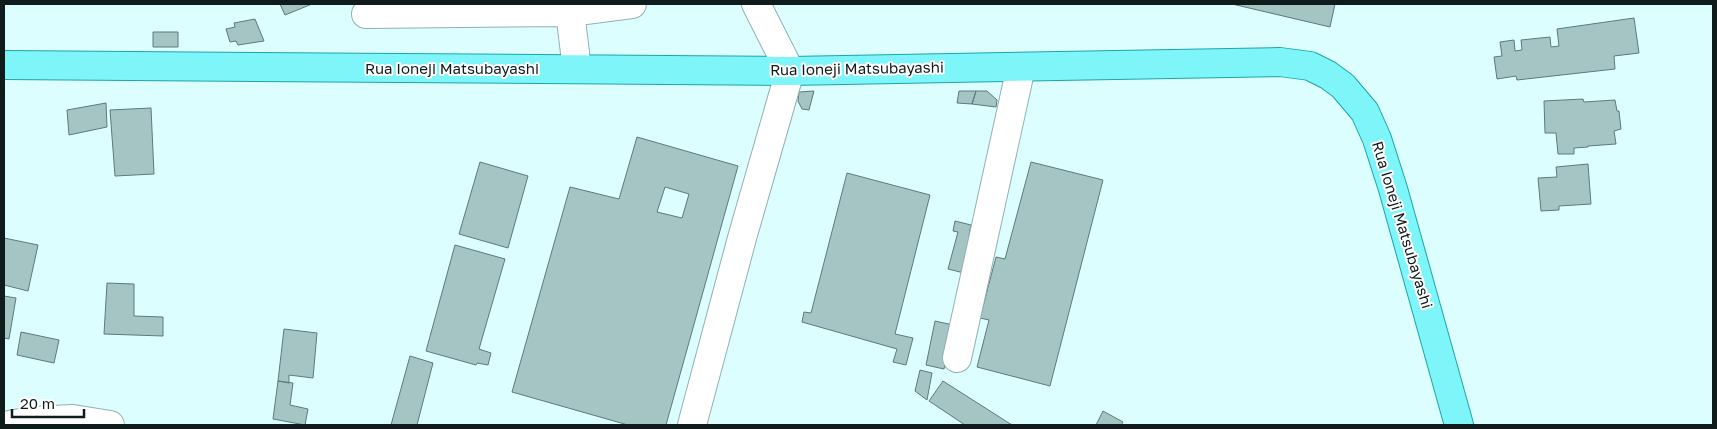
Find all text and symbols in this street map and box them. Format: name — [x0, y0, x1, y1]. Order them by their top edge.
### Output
street label: Rua Ioneji Matsubayashi — [770, 57, 944, 79]
street label: Rua Ioneji Matsubayashi — [365, 59, 539, 77]
street label: Rua Ioneji Matsubayashi — [1369, 139, 1437, 310]
scale bar — [12, 386, 85, 418]
text: 20 m — [20, 394, 55, 412]

